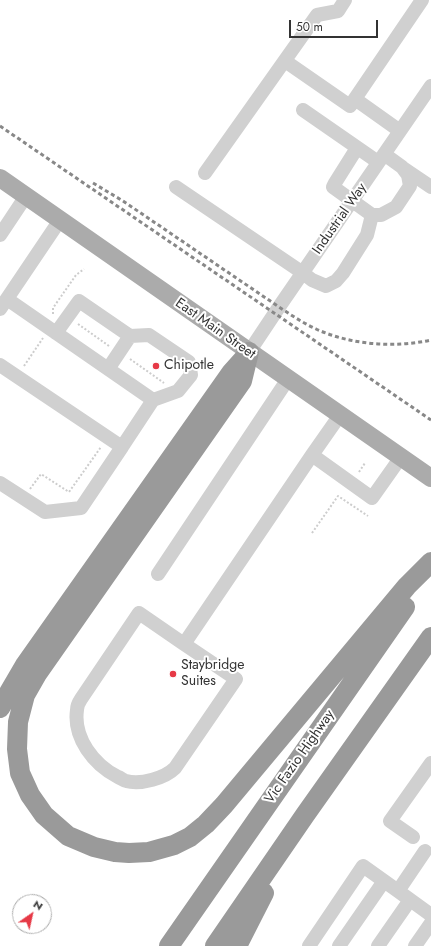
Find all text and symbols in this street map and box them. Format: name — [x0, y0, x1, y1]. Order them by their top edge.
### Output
scale bar — [291, 12, 380, 38]
text: 50 m — [296, 18, 323, 36]
street label: Industrial Way — [309, 180, 371, 258]
street label: East Main Street — [172, 295, 258, 363]
place label: Chipotle — [164, 358, 214, 374]
marker: Chipotle — [151, 361, 161, 371]
place label: Staybridge Suites — [181, 658, 244, 690]
marker: Staybridge Suites — [168, 669, 178, 679]
street label: Vic Fazio Highway — [261, 707, 339, 807]
north arrow — [12, 894, 52, 934]
text: N — [30, 896, 46, 914]

